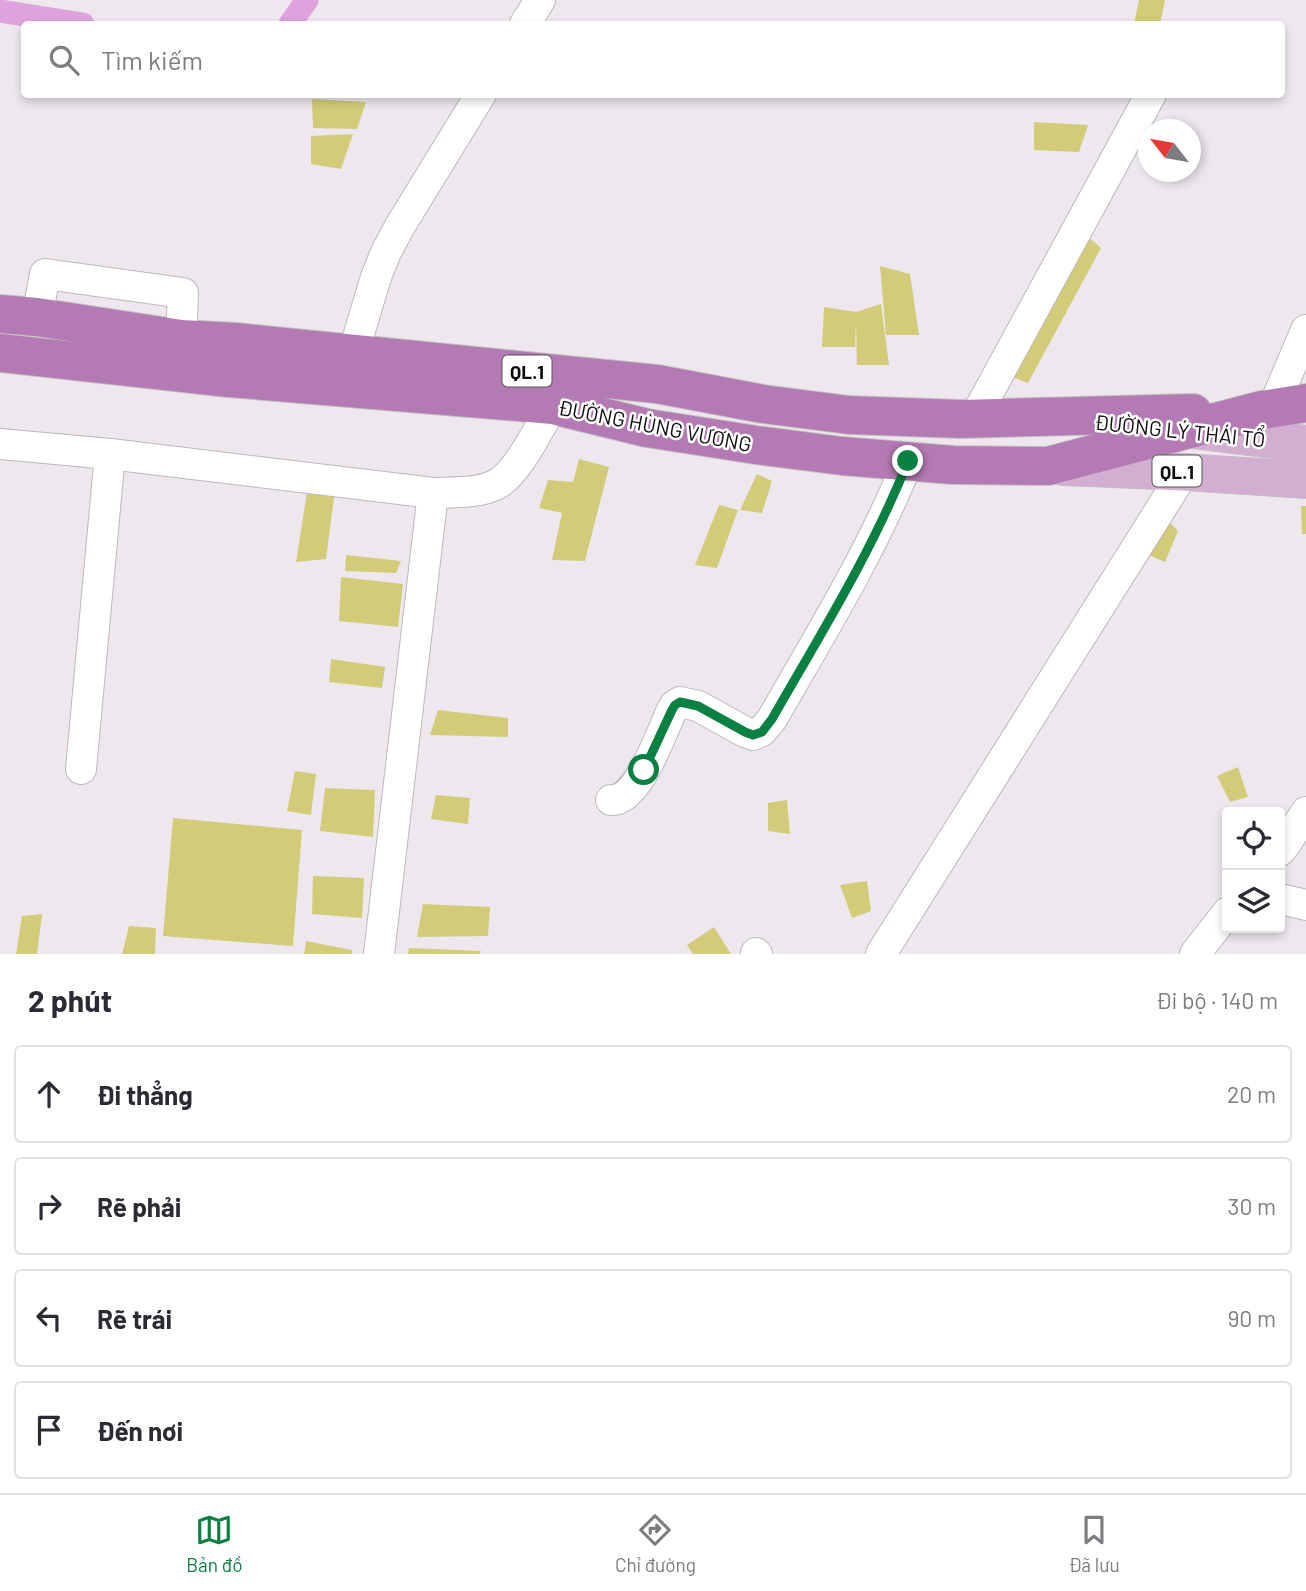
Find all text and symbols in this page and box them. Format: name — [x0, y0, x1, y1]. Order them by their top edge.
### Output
search box — [21, 21, 1285, 98]
icon: search — [45, 41, 83, 79]
text: Tìm kiếm — [101, 44, 203, 75]
north arrow — [1138, 119, 1201, 182]
road number: QL.1 — [503, 356, 552, 386]
street label: ĐƯỜNG HÙNG VƯƠNG — [556, 394, 754, 456]
street label: ĐƯỜNG LÝ THÁI TỔ — [1093, 407, 1267, 451]
route end — [892, 445, 923, 476]
road number: QL.1 — [1152, 456, 1202, 486]
route start — [628, 754, 659, 785]
map controls — [1222, 807, 1285, 933]
button: locate — [1222, 807, 1285, 870]
button: layers — [1222, 870, 1285, 933]
text: 2 phút — [28, 982, 112, 1018]
text: Đi bộ · 140 m — [1156, 986, 1278, 1014]
icon: ahead — [30, 1075, 68, 1113]
text: Đi thẳng — [97, 1079, 193, 1110]
text: 20 m — [1227, 1080, 1276, 1108]
icon: right — [30, 1187, 68, 1225]
text: Rẽ phải — [97, 1191, 181, 1222]
text: 30 m — [1228, 1192, 1276, 1220]
icon: left — [30, 1299, 68, 1337]
text: Rẽ trái — [97, 1303, 172, 1334]
text: 90 m — [1227, 1304, 1276, 1332]
icon: arrive — [30, 1411, 68, 1449]
text: Đến nơi — [97, 1415, 183, 1446]
tab: Bản đồ — [186, 1511, 242, 1576]
tab: Chỉ đường — [615, 1511, 696, 1576]
tab: Đã lưu — [1069, 1511, 1120, 1576]

